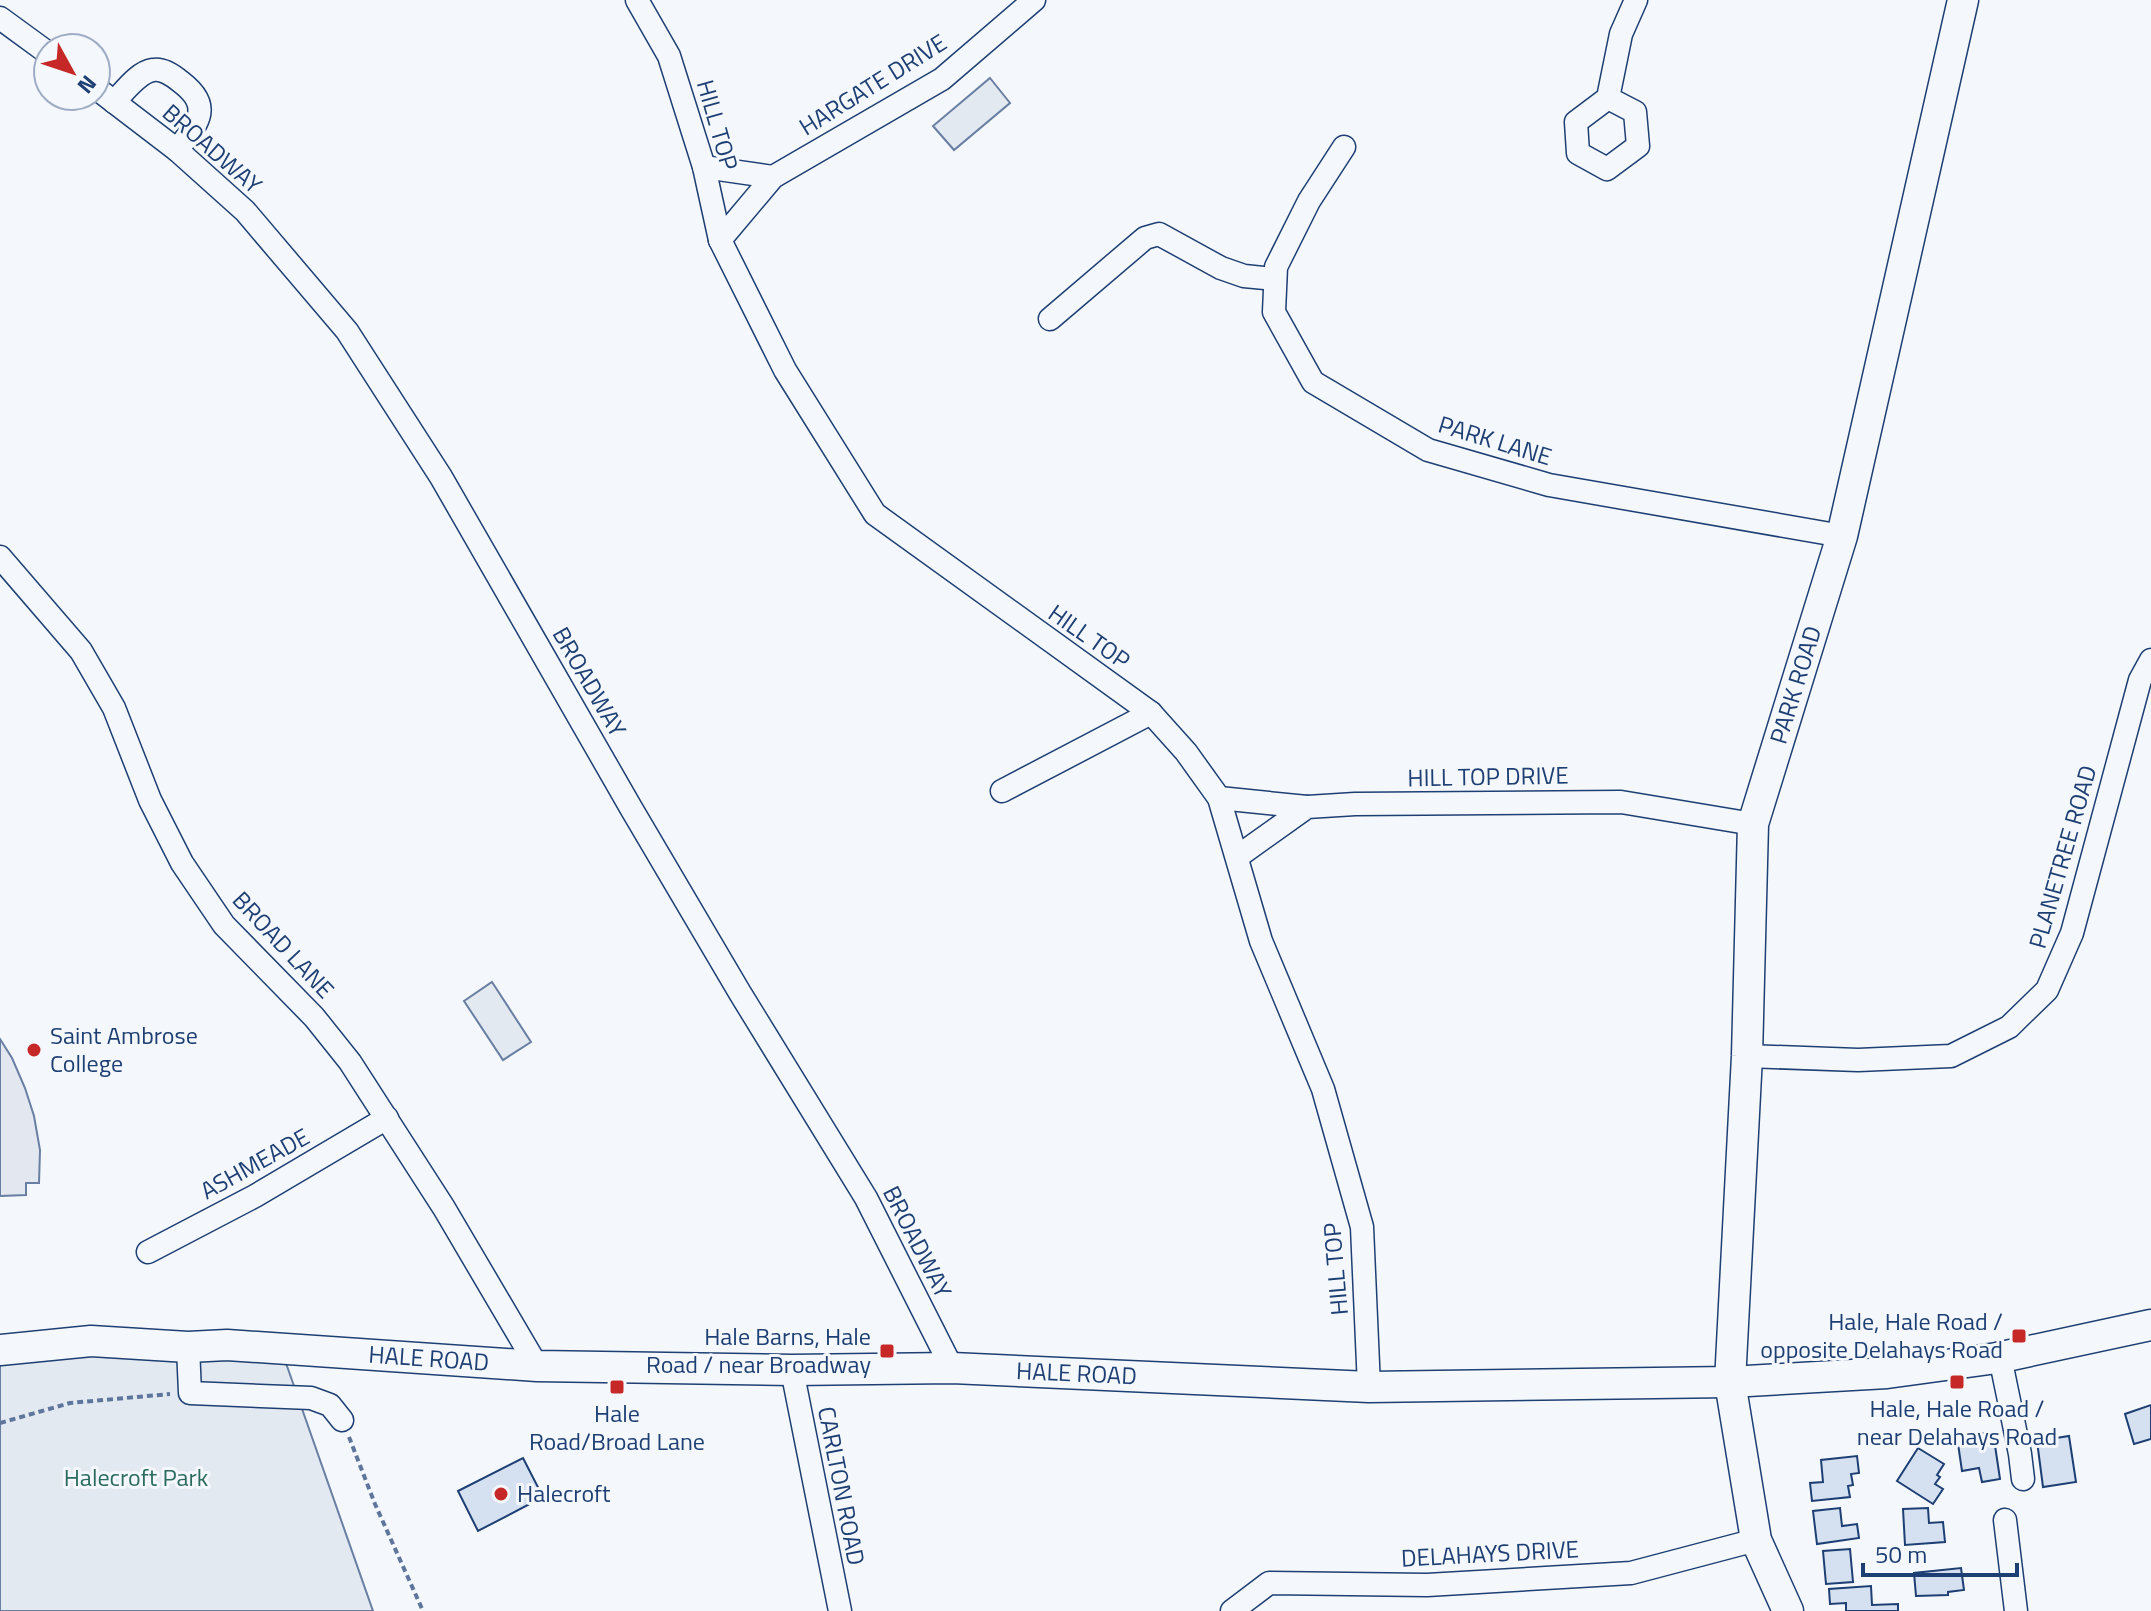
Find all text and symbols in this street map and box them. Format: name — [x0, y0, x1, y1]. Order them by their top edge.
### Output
street label: HARGATE DRIVE — [792, 24, 953, 144]
north arrow — [32, 32, 112, 112]
text: N — [69, 68, 105, 102]
street label: HILL TOP — [688, 75, 748, 174]
street label: BROADWAY — [155, 95, 270, 202]
street label: PARK LANE — [1434, 406, 1556, 474]
street label: HILL TOP — [1041, 595, 1138, 677]
street label: BROADWAY — [544, 620, 636, 743]
street label: PARK ROAD — [1760, 621, 1830, 748]
street label: HILL TOP DRIVE — [1407, 757, 1569, 795]
street label: PLANETREE ROAD — [2019, 761, 2105, 952]
street label: BROAD LANE — [224, 882, 343, 1006]
place label: Saint Ambrose College — [50, 1017, 198, 1081]
marker: Saint Ambrose College — [25, 1041, 43, 1059]
street label: ASHMEADE — [193, 1118, 316, 1208]
street label: BROADWAY — [874, 1179, 962, 1304]
street label: HILL TOP — [1313, 1221, 1357, 1317]
place label: Hale, Hale Road / opposite Delahays Road — [1760, 1303, 2003, 1367]
place label: Hale Barns, Hale Road / near Broadway — [646, 1318, 871, 1382]
marker: Hale, Hale Road / opposite Delahays Road — [2010, 1327, 2028, 1345]
street label: HALE ROAD — [367, 1336, 490, 1380]
marker: Hale Barns, Hale Road / near Broadway — [878, 1342, 896, 1360]
street label: HALE ROAD — [1015, 1352, 1138, 1393]
marker: Hale, Hale Road / near Delahays Road — [1948, 1373, 1966, 1391]
marker: Hale Road/Broad Lane — [608, 1378, 626, 1396]
place label: Hale, Hale Road / near Delahays Road — [1857, 1390, 2057, 1454]
place label: Hale Road/Broad Lane — [529, 1395, 705, 1459]
street label: CARLTON ROAD — [809, 1403, 875, 1568]
park label: Halecroft Park — [64, 1459, 209, 1495]
place label: Halecroft — [517, 1475, 611, 1511]
marker: Halecroft — [492, 1485, 510, 1503]
scale bar — [1863, 1527, 2017, 1577]
street label: DELAHAYS DRIVE — [1400, 1530, 1580, 1576]
text: 50 m — [1875, 1536, 1927, 1572]

